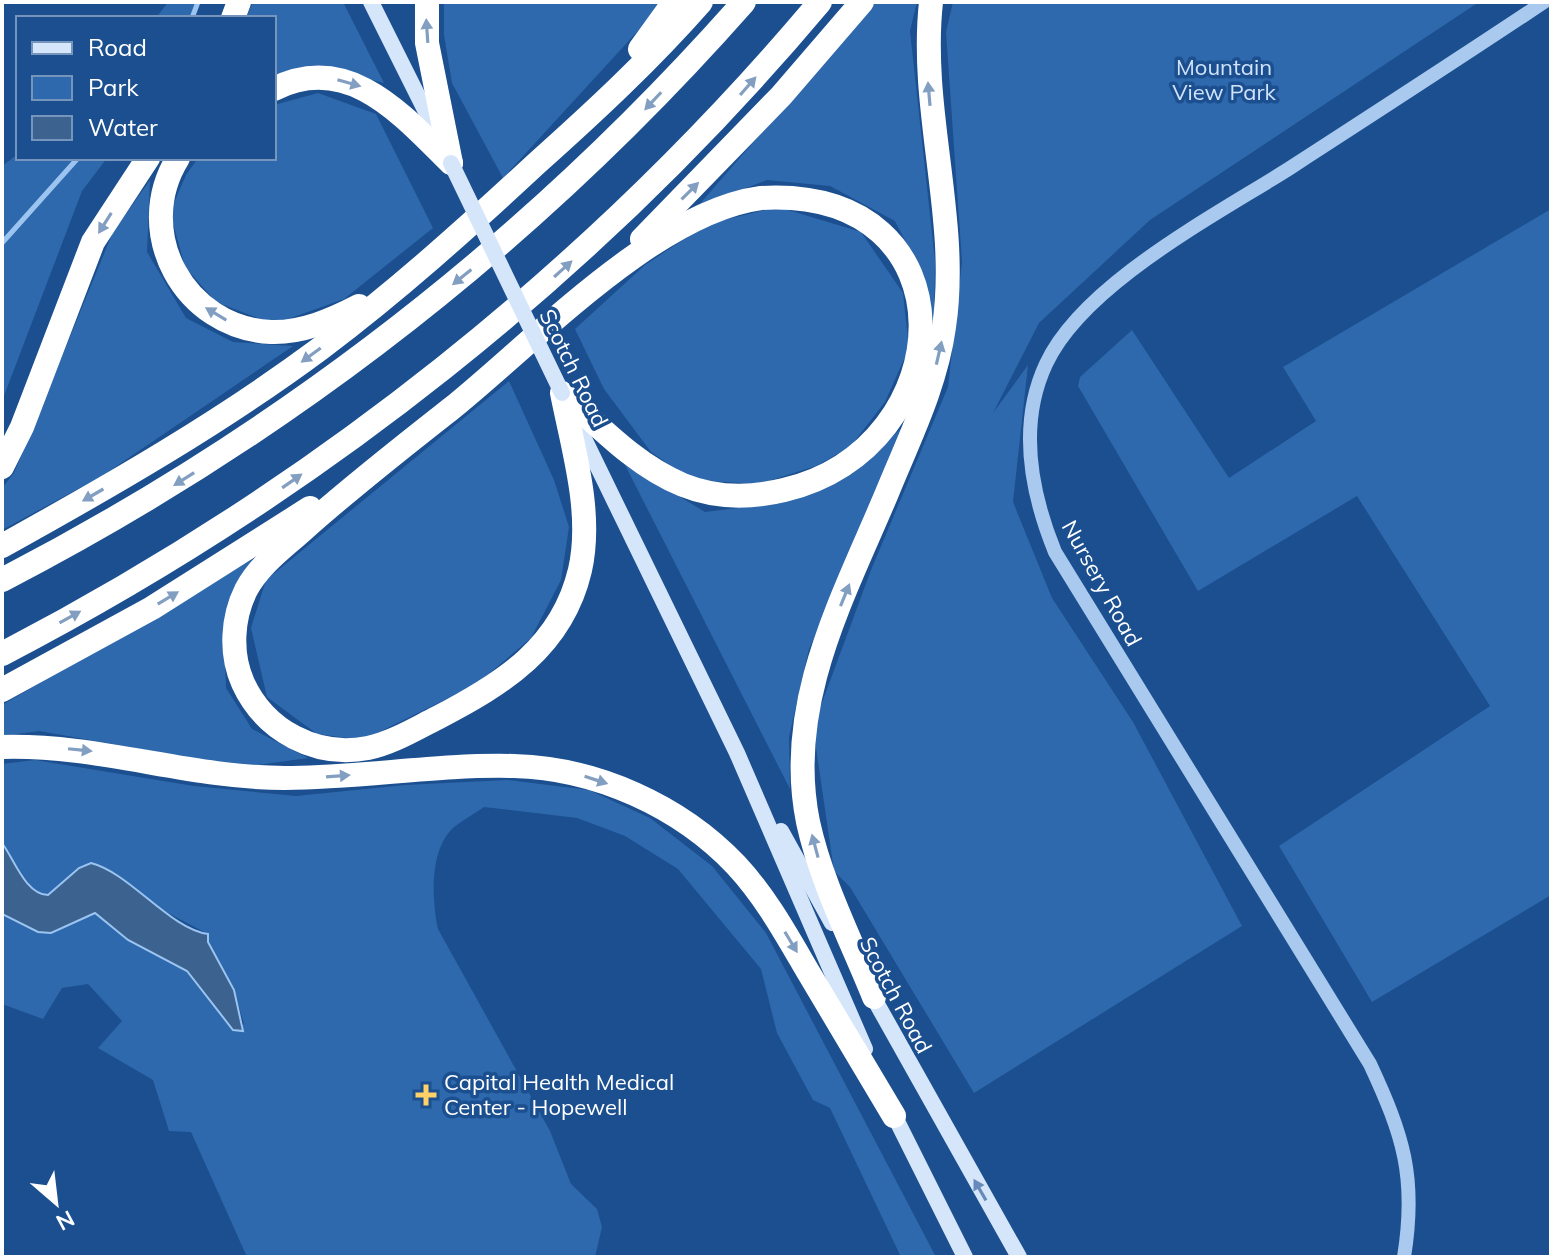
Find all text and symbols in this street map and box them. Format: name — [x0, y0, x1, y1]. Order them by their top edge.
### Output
legend — [16, 16, 276, 160]
one-way arrow — [420, 18, 433, 43]
text: Road — [88, 32, 147, 62]
park label: Mountain View Park — [1172, 53, 1276, 106]
text: Park — [88, 72, 139, 102]
one-way arrow — [338, 77, 362, 90]
one-way arrow — [738, 77, 756, 96]
one-way arrow — [923, 81, 936, 106]
one-way arrow — [645, 91, 663, 110]
text: Water — [88, 112, 158, 142]
one-way arrow — [680, 182, 699, 201]
one-way arrow — [98, 212, 112, 234]
one-way arrow — [553, 260, 572, 278]
one-way arrow — [452, 268, 472, 285]
street label: Scotch Road — [533, 304, 615, 432]
one-way arrow — [205, 308, 227, 322]
one-way arrow — [933, 340, 946, 365]
one-way arrow — [301, 346, 321, 362]
one-way arrow — [173, 471, 195, 485]
one-way arrow — [281, 474, 302, 489]
one-way arrow — [81, 488, 104, 502]
street label: Nursery Road — [1056, 515, 1148, 651]
one-way arrow — [838, 583, 851, 606]
one-way arrow — [157, 591, 179, 605]
one-way arrow — [59, 610, 82, 624]
one-way arrow — [68, 743, 93, 756]
one-way arrow — [326, 769, 351, 782]
one-way arrow — [584, 775, 608, 787]
one-way arrow — [808, 834, 821, 858]
one-way arrow — [783, 931, 797, 953]
street label: Scotch Road — [854, 932, 938, 1058]
place label: Capital Health Medical Center - Hopewell — [444, 1068, 674, 1121]
marker: Capital Health Medical Center - Hopewell — [415, 1084, 437, 1106]
north arrow — [16, 1163, 96, 1243]
one-way arrow — [973, 1179, 987, 1201]
text: N — [51, 1204, 79, 1237]

